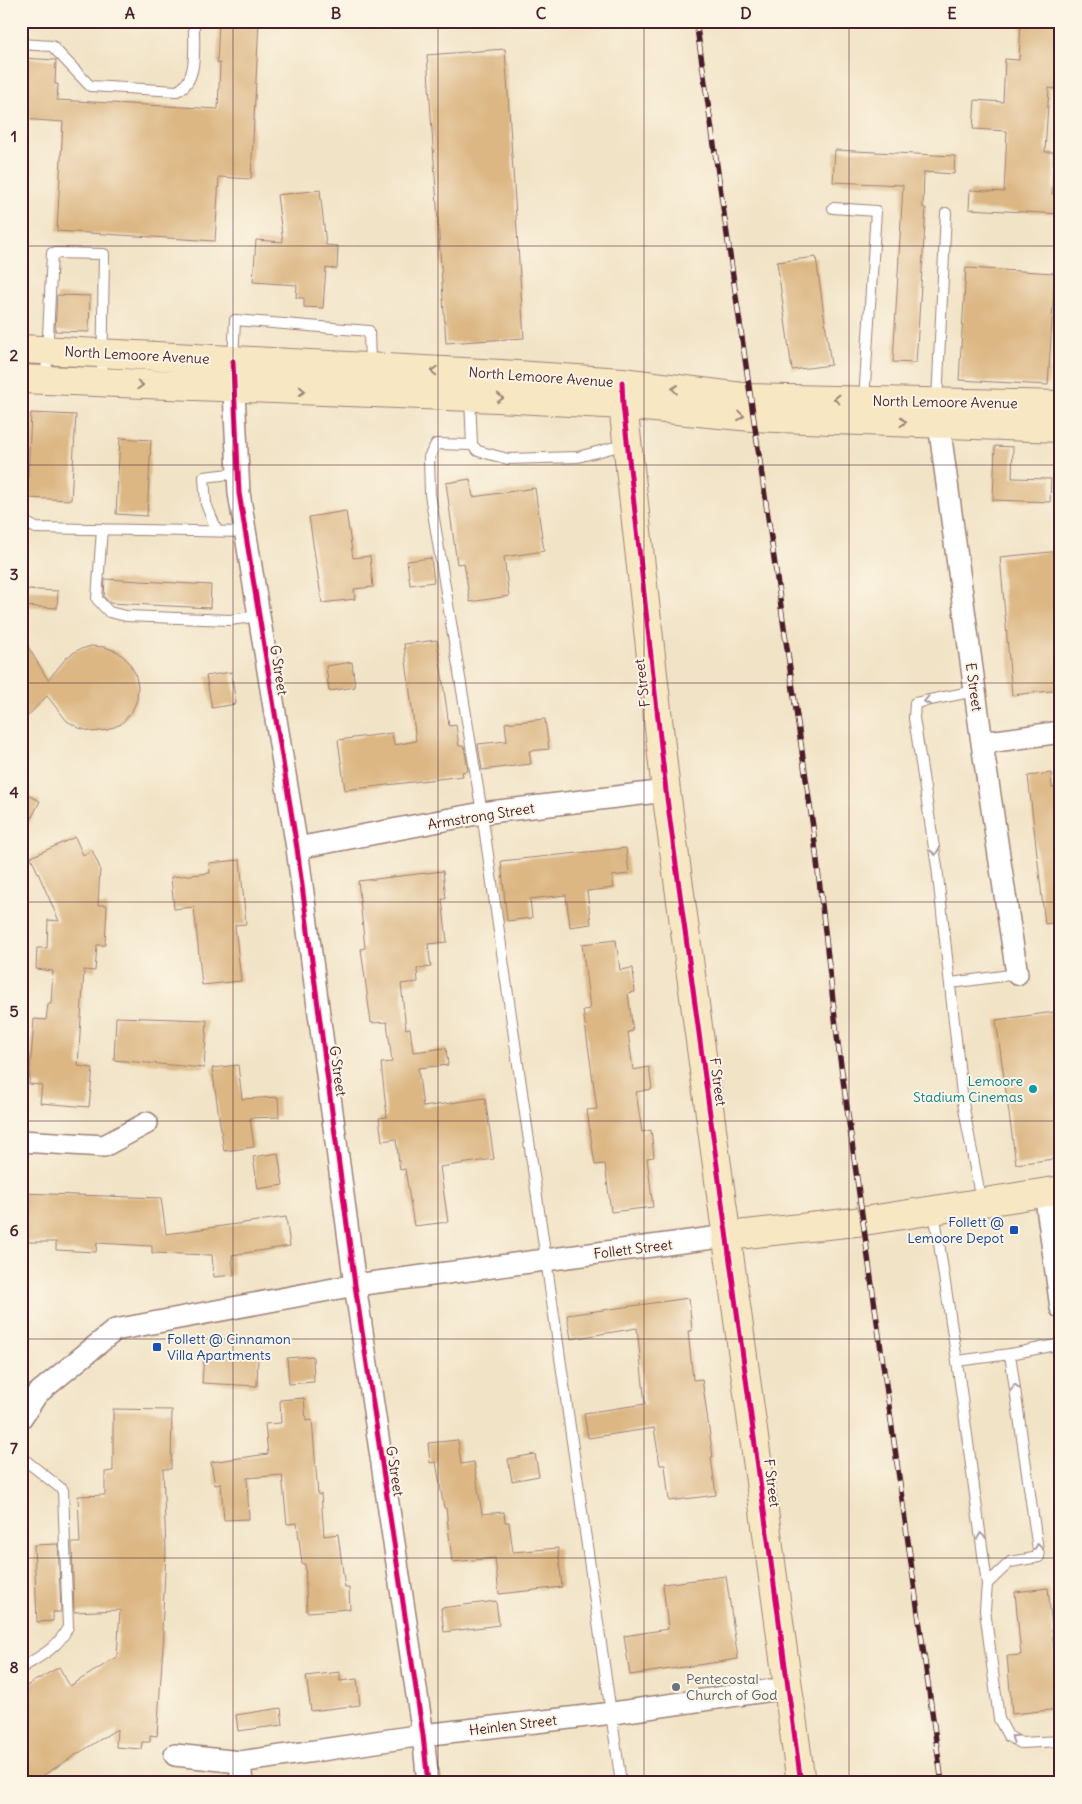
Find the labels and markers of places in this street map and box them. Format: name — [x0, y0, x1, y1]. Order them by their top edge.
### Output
place label: Lemoore Stadium Cinemas — [913, 1072, 1023, 1106]
marker: Lemoore Stadium Cinemas — [1027, 1083, 1039, 1095]
place label: Follett @ Lemoore Depot — [907, 1213, 1004, 1247]
marker: Follett @ Lemoore Depot — [1008, 1224, 1020, 1236]
place label: Follett @ Cinnamon Villa Apartments — [167, 1330, 291, 1364]
marker: Follett @ Cinnamon Villa Apartments — [151, 1341, 163, 1353]
place label: Pentecostal Church of God — [686, 1670, 777, 1704]
marker: Pentecostal Church of God — [670, 1681, 682, 1693]

